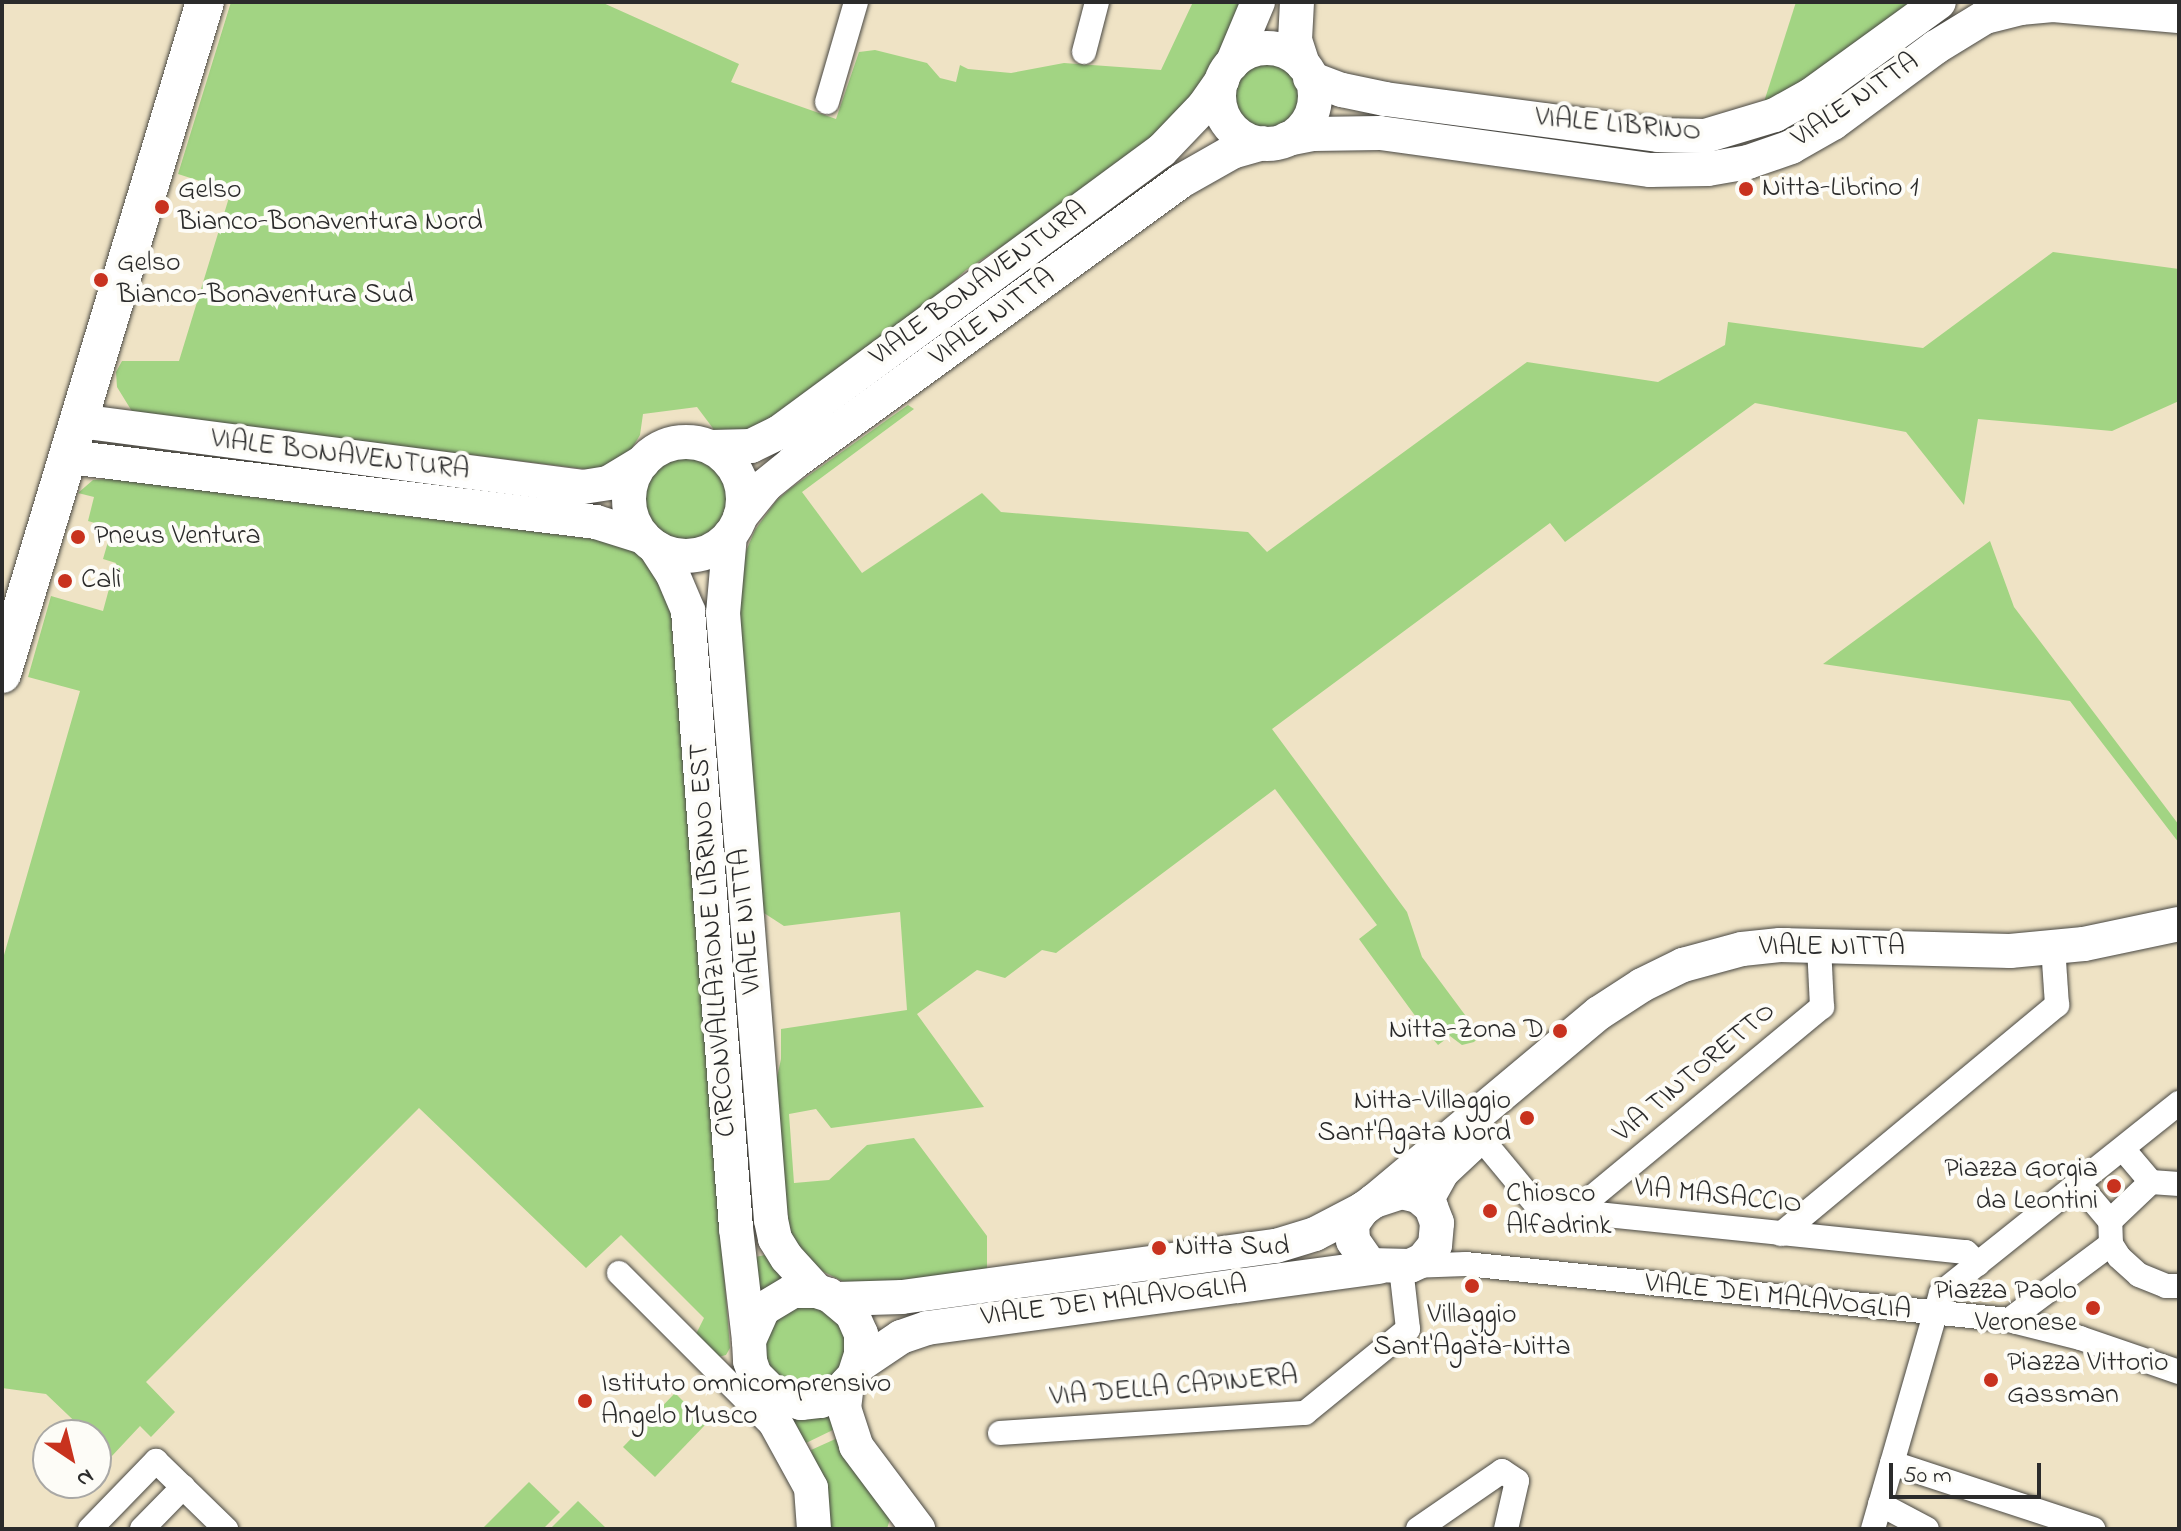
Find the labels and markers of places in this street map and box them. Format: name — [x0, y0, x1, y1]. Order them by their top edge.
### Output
place label: Nitta-Librino 1 — [1762, 172, 1919, 206]
place label: Gelso Bianco-Bonaventura Nord — [178, 174, 483, 240]
marker: Nitta-Librino 1 — [1737, 180, 1755, 198]
marker: Gelso Bianco-Bonaventura Nord — [153, 198, 171, 216]
place label: Gelso Bianco-Bonaventura Sud — [117, 247, 413, 313]
marker: Gelso Bianco-Bonaventura Sud — [92, 271, 110, 289]
place label: Pneus Ventura — [94, 520, 261, 554]
marker: Pneus Ventura — [69, 528, 87, 546]
place label: Calì — [81, 564, 121, 598]
marker: Calì — [56, 572, 74, 590]
place label: Nitta-Zona D — [1389, 1014, 1544, 1048]
marker: Nitta-Zona D — [1551, 1022, 1569, 1040]
place label: Nitta-Villaggio Sant'Agata Nord — [1317, 1085, 1511, 1151]
marker: Nitta-Villaggio Sant'Agata Nord — [1518, 1109, 1536, 1127]
place label: Piazza Gorgia da Leontini — [1944, 1153, 2098, 1219]
marker: Piazza Gorgia da Leontini — [2105, 1177, 2123, 1195]
place label: Chiosco Alfadrink — [1506, 1178, 1612, 1244]
marker: Chiosco Alfadrink — [1481, 1202, 1499, 1220]
place label: Nitta Sud — [1175, 1231, 1290, 1265]
marker: Nitta Sud — [1150, 1239, 1168, 1257]
place label: Piazza Paolo Veronese — [1934, 1275, 2077, 1341]
marker: Villaggio Sant'Agata-Nitta — [1463, 1277, 1481, 1295]
place label: Villaggio Sant'Agata-Nitta — [1373, 1299, 1571, 1365]
marker: Piazza Paolo Veronese — [2084, 1299, 2102, 1317]
place label: Piazza Vittorio Gassman — [2007, 1347, 2169, 1413]
place label: Istituto omnicomprensivo Angelo Musco — [601, 1368, 891, 1434]
marker: Piazza Vittorio Gassman — [1982, 1371, 2000, 1389]
marker: Istituto omnicomprensivo Angelo Musco — [576, 1392, 594, 1410]

